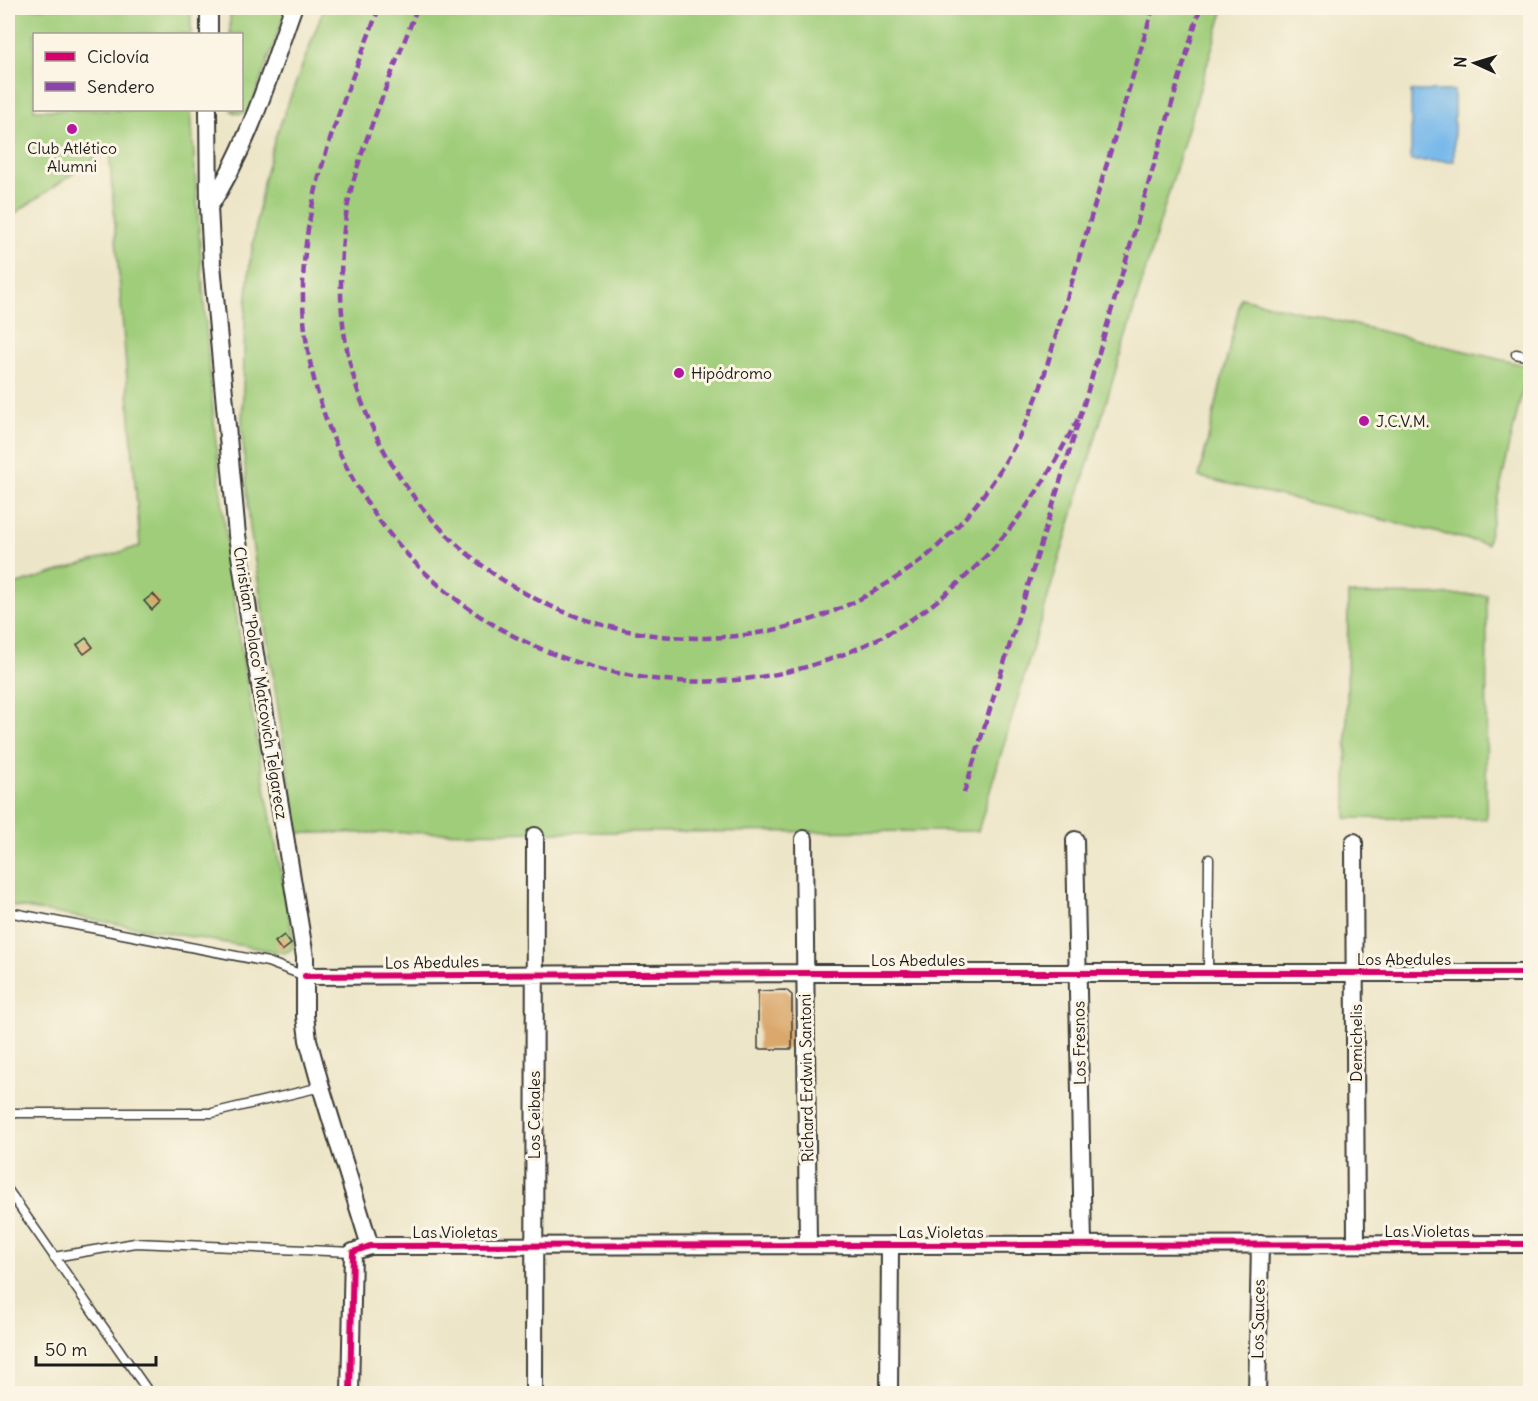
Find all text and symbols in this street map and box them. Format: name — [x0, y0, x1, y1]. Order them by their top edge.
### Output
legend — [33, 33, 243, 111]
north arrow — [1445, 33, 1505, 93]
text: Ciclovía — [87, 45, 149, 68]
text: N — [1450, 56, 1470, 68]
text: Sendero — [87, 75, 155, 98]
marker: Club Atlético Alumni — [65, 122, 79, 136]
place label: Club Atlético Alumni — [27, 138, 117, 176]
place label: Hipódromo — [691, 363, 772, 383]
marker: Hipódromo — [672, 366, 686, 380]
place label: J.C.V.M. — [1376, 411, 1429, 431]
marker: J.C.V.M. — [1357, 414, 1371, 428]
street label: Christian "Polaco" Matcovich Telgarecz — [230, 545, 292, 821]
street label: Los Abedules — [1357, 949, 1451, 969]
street label: Los Abedules — [871, 950, 965, 970]
street label: Los Abedules — [385, 951, 479, 973]
street label: Richard Erdwin Santoni — [795, 994, 817, 1162]
street label: Los Fresnos — [1068, 1001, 1090, 1085]
street label: Demichelis — [1346, 1004, 1366, 1082]
street label: Los Ceibales — [524, 1071, 544, 1159]
street label: Las Violetas — [1384, 1221, 1470, 1241]
street label: Las Violetas — [412, 1222, 498, 1242]
street label: Las Violetas — [898, 1222, 984, 1242]
street label: Los Sauces — [1247, 1279, 1269, 1359]
scale bar — [36, 1329, 156, 1367]
text: 50 m — [45, 1338, 87, 1361]

